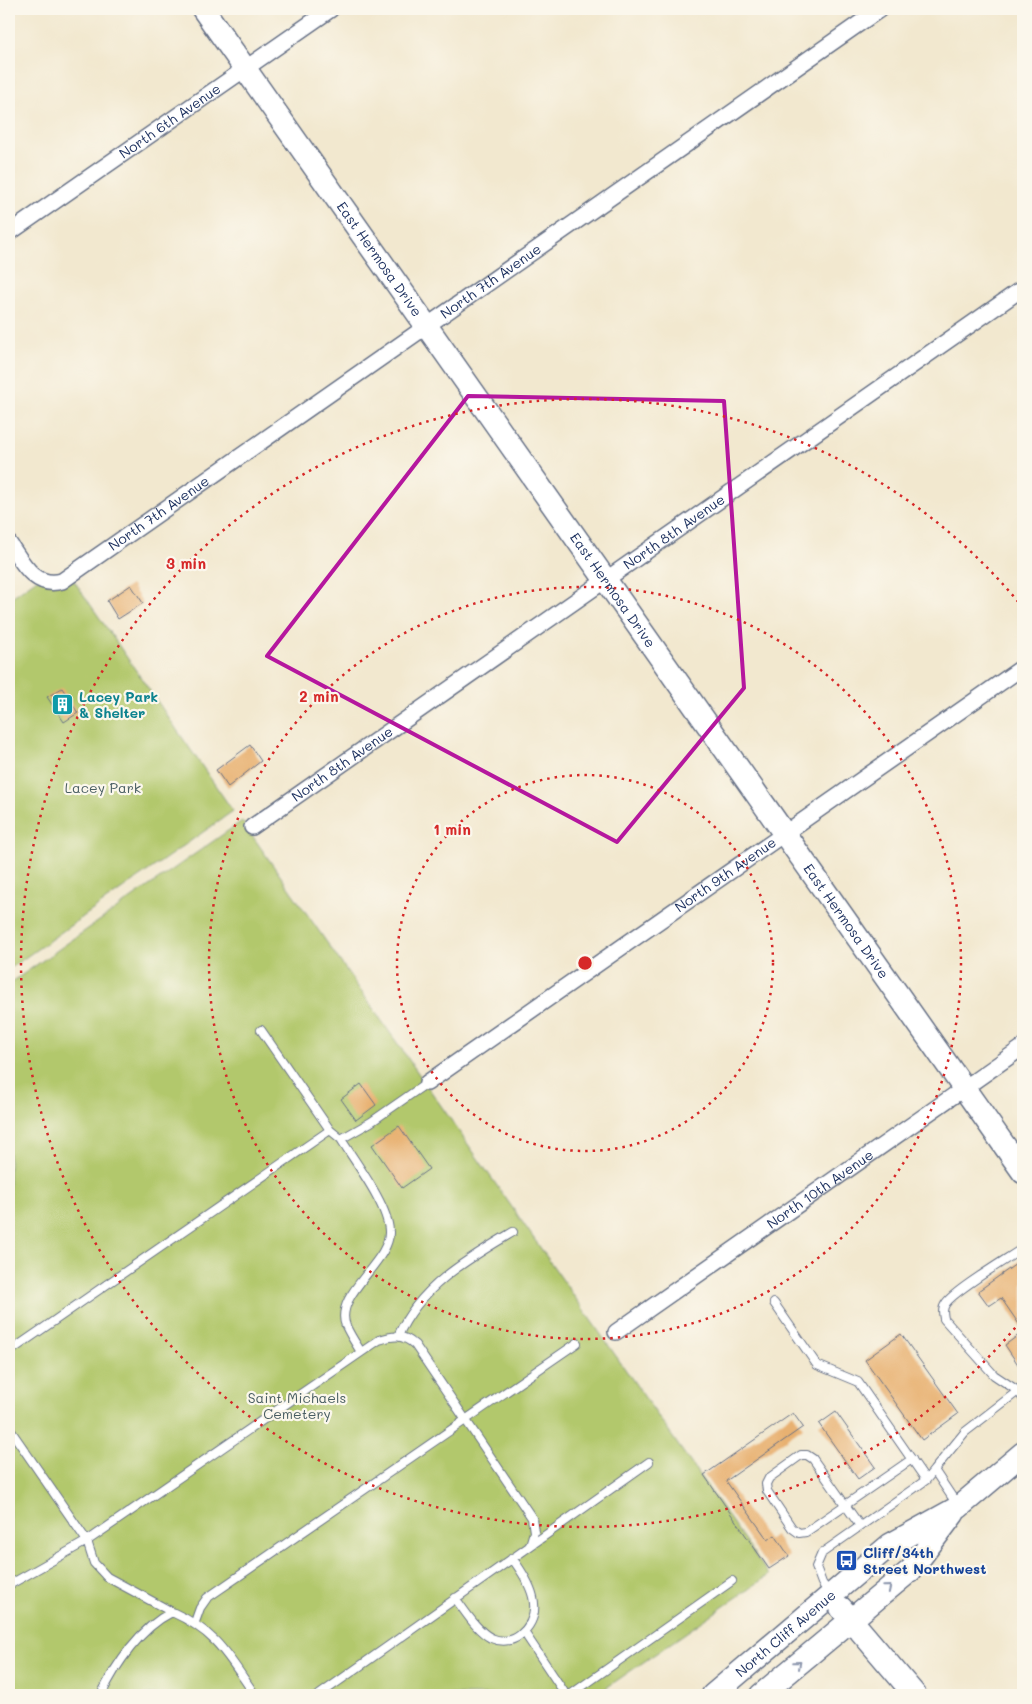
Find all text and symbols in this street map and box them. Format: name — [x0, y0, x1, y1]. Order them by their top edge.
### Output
street label: North 6th Avenue — [115, 79, 224, 163]
street label: East Hermosa Drive — [333, 198, 427, 320]
street label: North 7th Avenue — [436, 239, 545, 323]
street label: North 7th Avenue — [104, 471, 213, 555]
street label: North 8th Avenue — [619, 489, 728, 574]
street label: East Hermosa Drive — [566, 529, 660, 651]
text: 3 min — [166, 553, 206, 573]
text: 2 min — [299, 686, 339, 706]
place label: Lacey Park & Shelter — [79, 687, 158, 722]
building icon: Lacey Park & Shelter — [51, 693, 75, 717]
street label: North 8th Avenue — [287, 721, 396, 806]
park label: Lacey Park — [65, 778, 141, 797]
text: 1 min — [433, 819, 471, 839]
street label: North 9th Avenue — [671, 832, 780, 916]
street label: East Hermosa Drive — [799, 860, 894, 982]
centre of rings — [576, 954, 594, 972]
street label: North 10th Avenue — [763, 1145, 877, 1233]
park label: Saint Michaels Cemetery — [248, 1388, 346, 1423]
place label: Cliff/34th Street Northwest — [863, 1543, 986, 1578]
bus stop icon: Cliff/34th Street Northwest — [835, 1549, 859, 1573]
street label: North Cliff Avenue — [731, 1585, 839, 1681]
one-way arrow — [883, 1585, 892, 1594]
one-way arrow — [793, 1660, 802, 1669]

